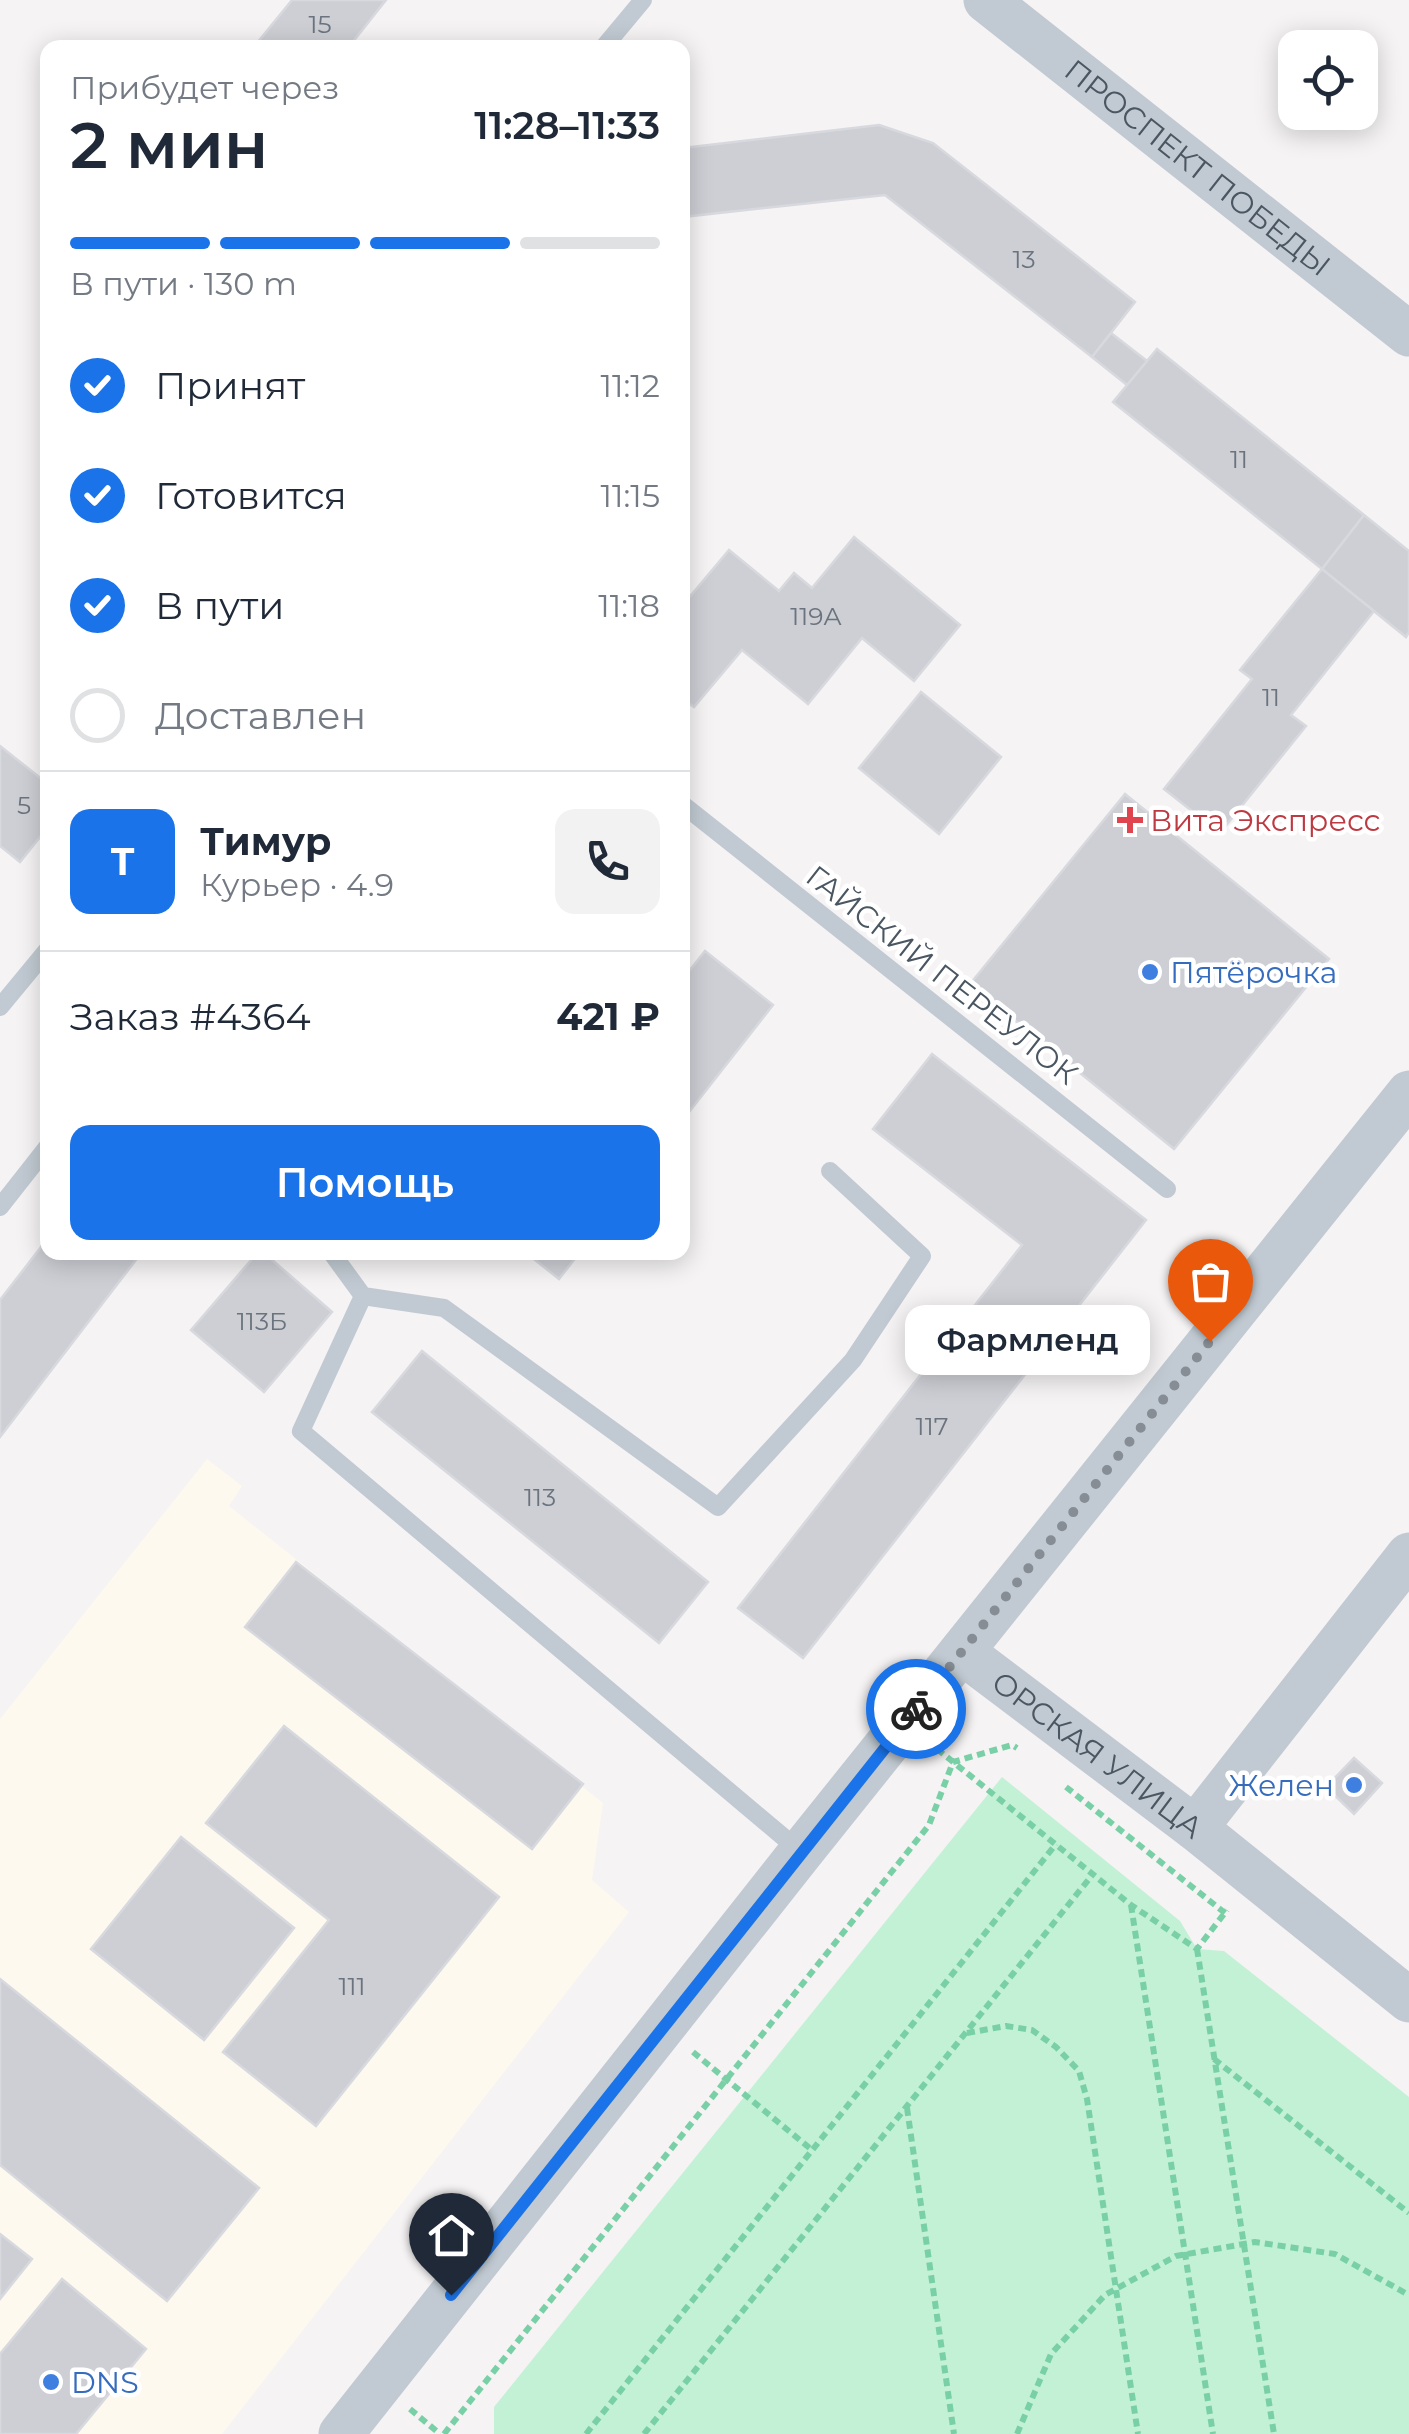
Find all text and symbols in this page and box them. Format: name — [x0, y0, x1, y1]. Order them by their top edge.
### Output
house number: 15 — [308, 9, 332, 39]
map controls — [1278, 30, 1378, 130]
button: locate — [1278, 30, 1378, 130]
street label: ПРОСПЕКТ ПОБЕДЫ — [1058, 51, 1338, 284]
text: Прибудет через — [70, 68, 339, 107]
text: 11:28–11:33 — [474, 102, 660, 149]
text: 2 мин — [70, 105, 268, 184]
house number: 13 — [1012, 244, 1036, 274]
text: В пути · 130 m — [70, 264, 297, 303]
icon: check — [70, 358, 125, 413]
text: Принят — [155, 362, 305, 409]
text: 11:12 — [600, 366, 660, 405]
house number: 11 — [1230, 444, 1248, 474]
icon: check — [70, 468, 125, 523]
text: Готовится — [155, 472, 347, 519]
text: 11:15 — [600, 476, 660, 515]
icon: check — [70, 578, 125, 633]
text: В пути — [155, 582, 284, 629]
text: 11:18 — [598, 586, 660, 625]
house number: 119А — [790, 601, 842, 631]
house number: 11 — [1262, 682, 1280, 712]
text: Доставлен — [155, 692, 366, 739]
house number: 5 — [17, 790, 31, 820]
place label: Вита Экспресс — [1150, 802, 1381, 839]
button: phone — [555, 809, 660, 914]
marker: Вита Экспресс — [1119, 809, 1141, 831]
text: Тимур — [200, 818, 331, 865]
text: Т — [110, 838, 135, 885]
street label: ГАЙСКИЙ ПЕРЕУЛОК — [799, 857, 1085, 1093]
text: Курьер · 4.9 — [200, 865, 394, 904]
place label: Пятёрочка — [1170, 954, 1337, 991]
marker: Пятёрочка — [1139, 961, 1161, 983]
text: Заказ #4364 — [70, 993, 311, 1040]
text: 421 ₽ — [556, 993, 660, 1040]
button: Помощь — [70, 1125, 660, 1240]
pin — [1168, 1239, 1253, 1342]
icon: bag — [1183, 1254, 1238, 1309]
house number: 113Б — [237, 1306, 287, 1336]
callout: Фармленд — [905, 1306, 1150, 1376]
text: Фармленд — [936, 1320, 1119, 1359]
house number: 117 — [916, 1411, 948, 1441]
house number: 113 — [524, 1482, 556, 1512]
courier — [866, 1659, 966, 1759]
street label: ОРСКАЯ УЛИЦА — [985, 1663, 1210, 1846]
icon: bike — [889, 1682, 944, 1737]
place label: Желен — [1229, 1767, 1334, 1804]
marker: Желен — [1343, 1774, 1365, 1796]
house number: 111 — [338, 1971, 366, 2001]
pin — [409, 2193, 494, 2296]
icon: home — [424, 2208, 479, 2263]
place label: DNS — [71, 2364, 139, 2401]
marker: DNS — [40, 2371, 62, 2393]

